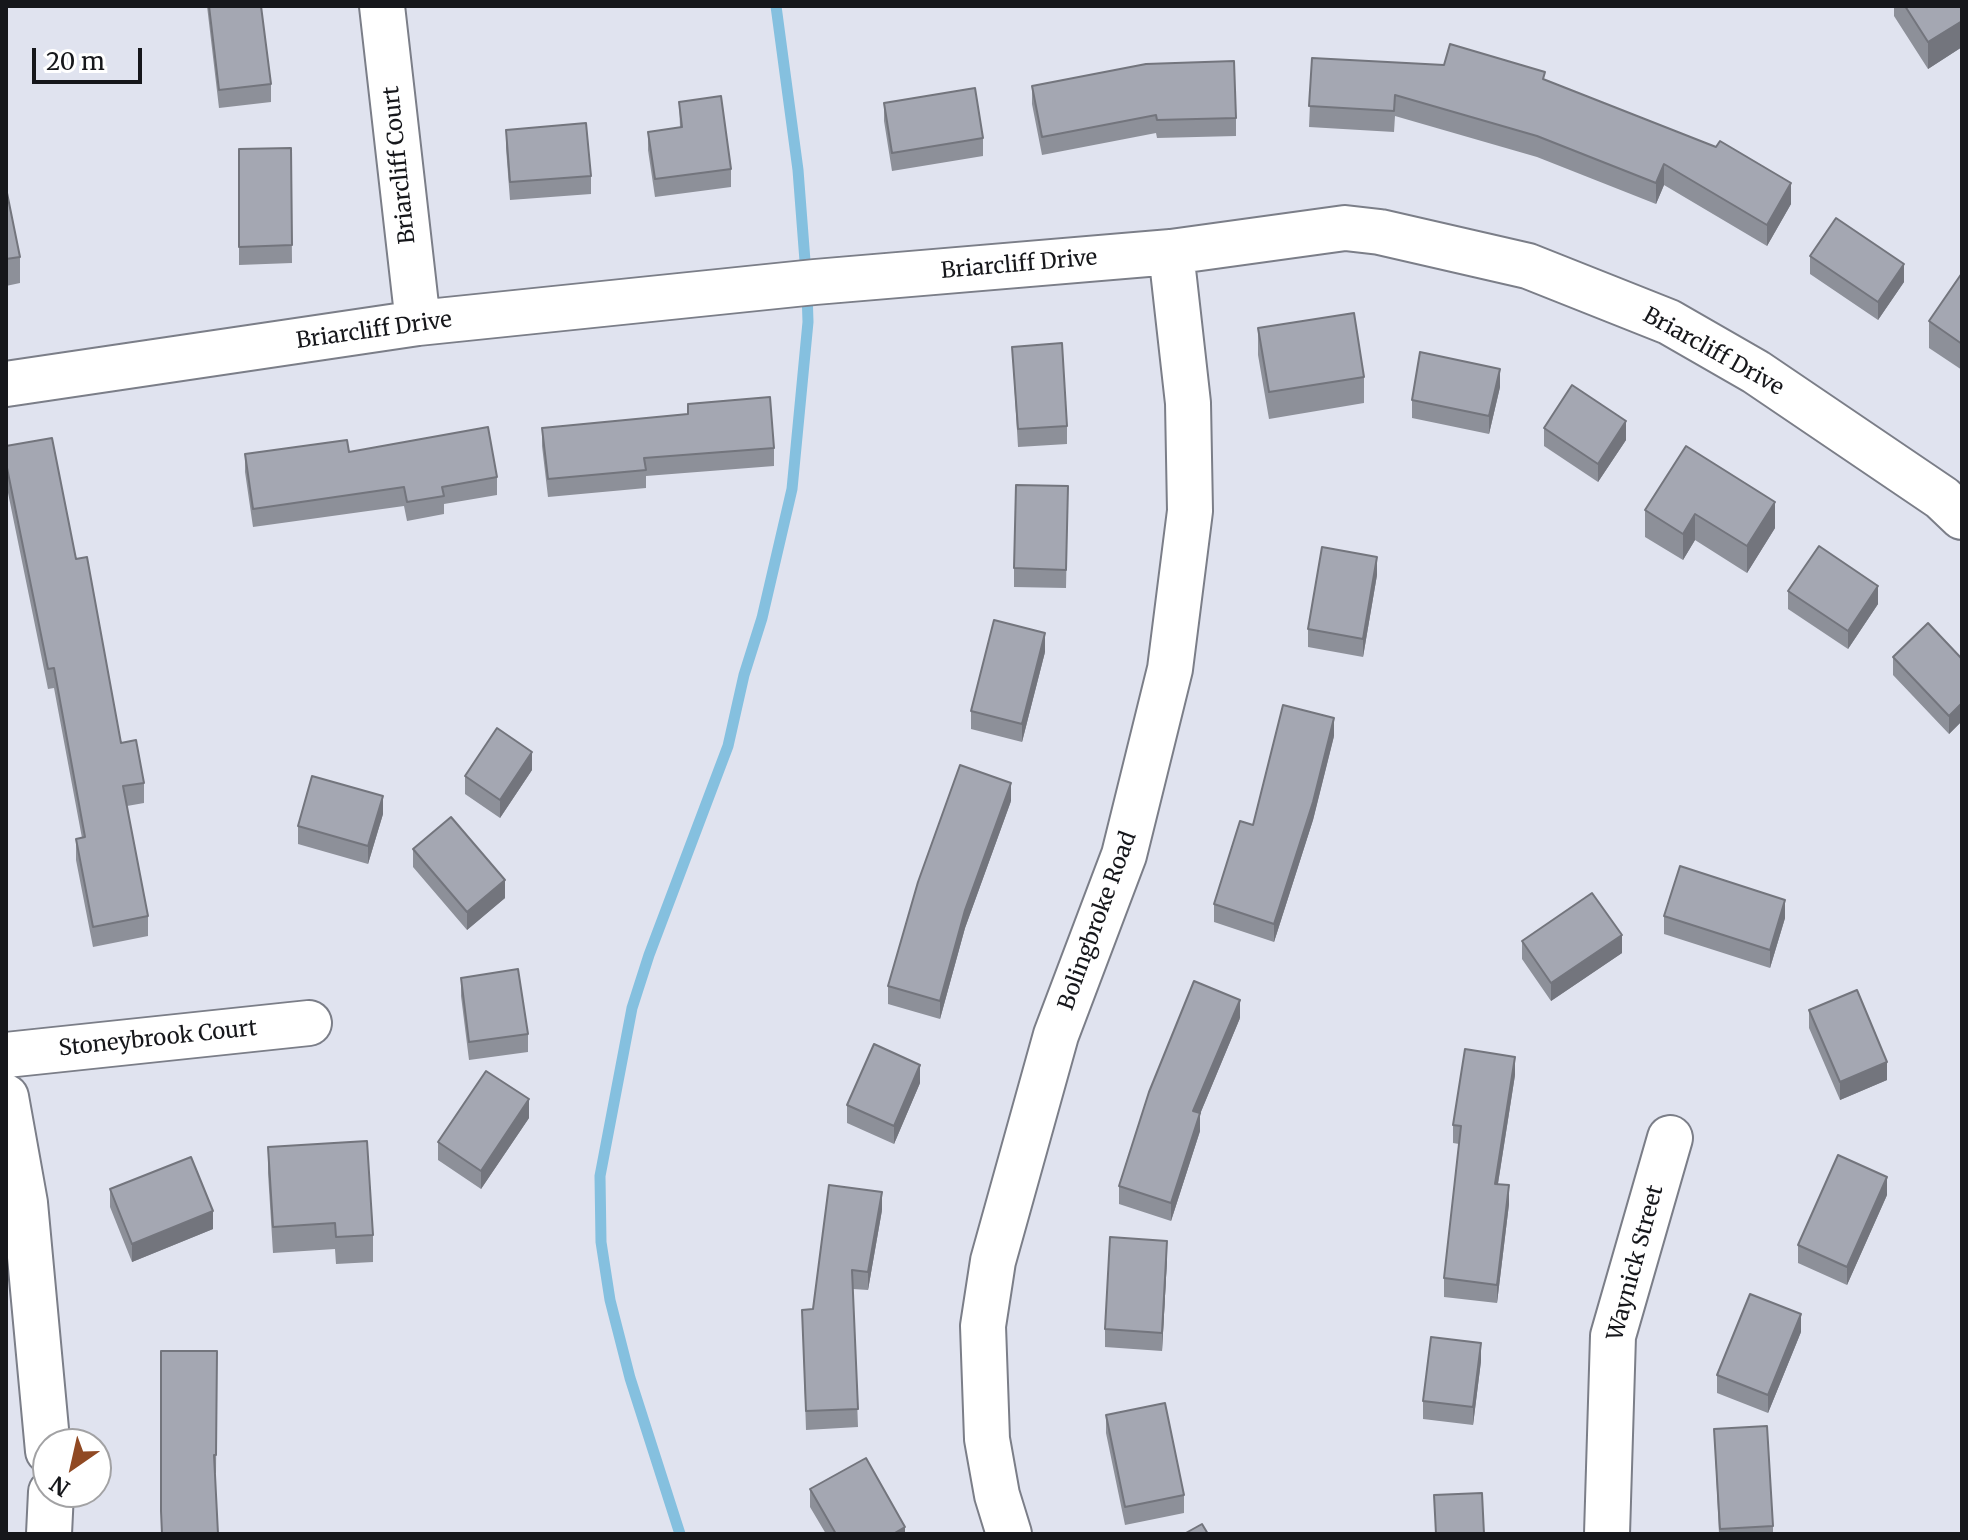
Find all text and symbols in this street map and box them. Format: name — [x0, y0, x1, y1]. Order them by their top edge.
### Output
scale bar — [36, 32, 146, 82]
text: 20 m — [46, 46, 105, 77]
street label: Briarcliff Court — [379, 85, 421, 245]
street label: Briarcliff Drive — [940, 245, 1098, 285]
street label: Briarcliff Drive — [1638, 302, 1788, 402]
street label: Briarcliff Drive — [295, 307, 453, 355]
street label: Bolingbroke Road — [1053, 828, 1143, 1014]
street label: Stoneybrook Court — [58, 1015, 258, 1063]
street label: Waynick Street — [1603, 1182, 1669, 1344]
north arrow — [32, 1428, 112, 1508]
text: N — [45, 1470, 75, 1503]

